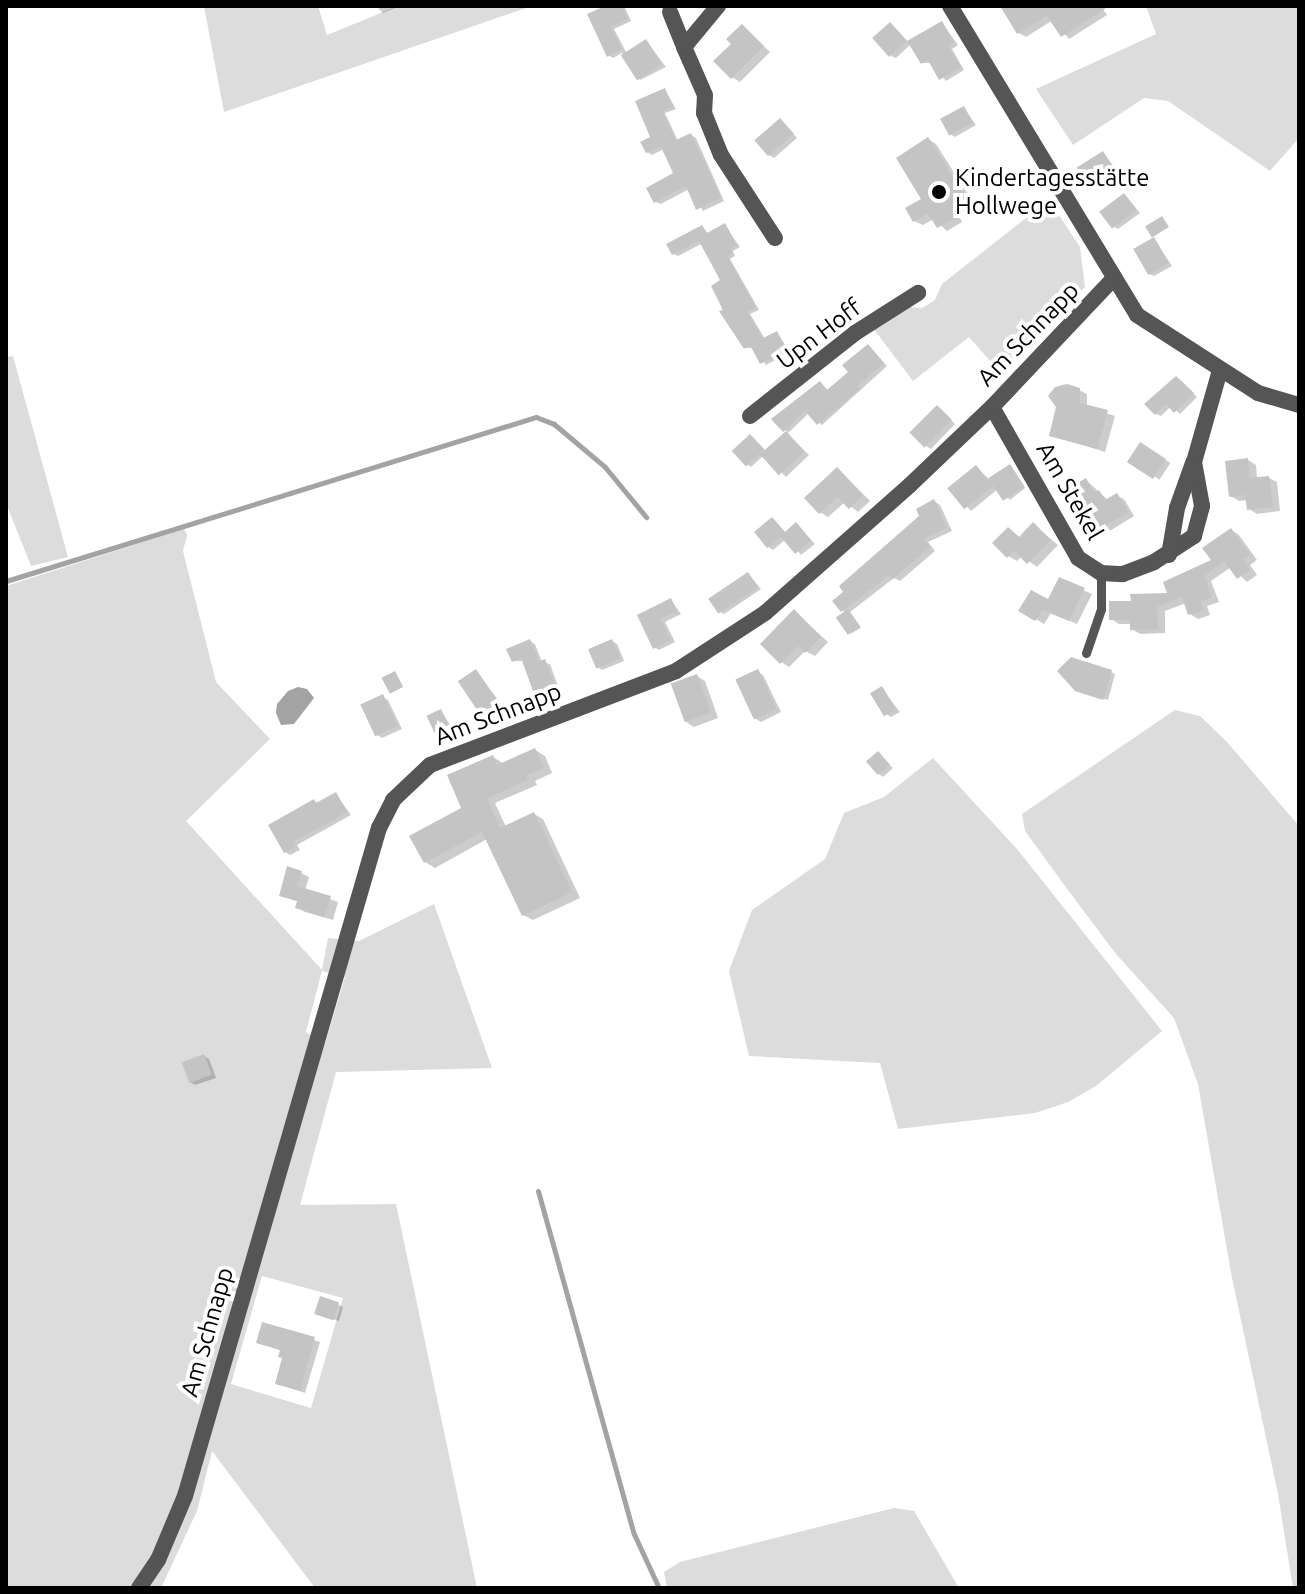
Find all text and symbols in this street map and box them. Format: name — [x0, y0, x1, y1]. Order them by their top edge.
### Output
place label: Kindertagesstätte Hollwege — [955, 164, 1149, 220]
marker: Kindertagesstätte Hollwege — [930, 183, 948, 201]
street label: Am Schnapp — [971, 276, 1085, 392]
street label: Upn Hoff — [771, 293, 867, 375]
street label: Am Stekel — [1030, 437, 1110, 545]
street label: Am Schnapp — [431, 677, 565, 751]
street label: Am Schnapp — [175, 1264, 239, 1400]

